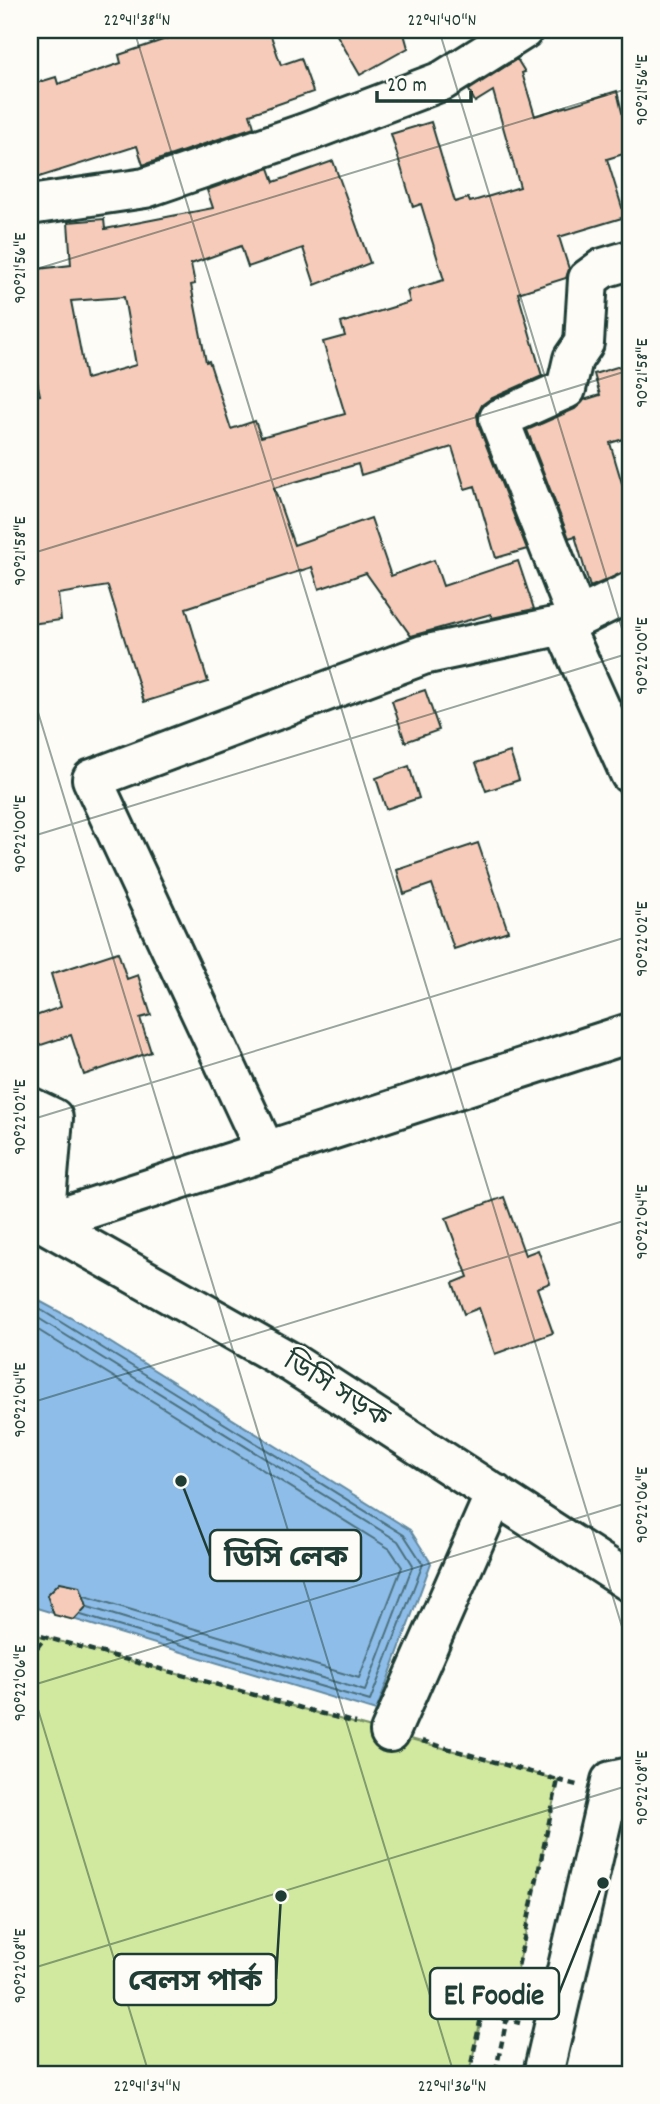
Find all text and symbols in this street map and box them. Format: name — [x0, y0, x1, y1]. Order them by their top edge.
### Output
text: 22°41'38"N — [104, 9, 170, 34]
text: 22°41'40"N — [407, 9, 477, 34]
text: 90°21'56"E — [631, 55, 656, 125]
scale bar — [377, 60, 471, 104]
text: 20 m — [387, 72, 427, 102]
text: 90°21'56"E — [9, 233, 34, 303]
text: 90°21'58"E — [631, 338, 656, 408]
text: 90°21'58"E — [9, 516, 34, 586]
text: 90°22'00"E — [631, 617, 656, 695]
text: 90°22'00"E — [9, 795, 34, 873]
text: 90°22'02"E — [631, 901, 656, 977]
text: 90°22'02"E — [9, 1079, 34, 1155]
text: 90°22'04"E — [631, 1185, 656, 1259]
street label: ডিসি সড়ক — [273, 1342, 397, 1441]
text: 90°22'04"E — [9, 1363, 34, 1437]
text: 90°22'06"E — [631, 1467, 656, 1543]
callout: ডিসি লেক — [210, 1530, 361, 1581]
text: ডিসি লেক — [223, 1538, 349, 1582]
text: 90°22'06"E — [9, 1645, 34, 1721]
text: 90°22'08"E — [631, 1751, 656, 1825]
text: 90°22'08"E — [9, 1929, 34, 2003]
callout: বেলস পার্ক — [114, 1954, 276, 2005]
text: বেলস পার্ক — [128, 1962, 263, 2006]
callout: El Foodie — [430, 1968, 559, 2019]
text: El Foodie — [444, 1977, 544, 2020]
text: 22°41'34"N — [113, 2075, 181, 2100]
text: 22°41'36"N — [418, 2075, 486, 2100]

